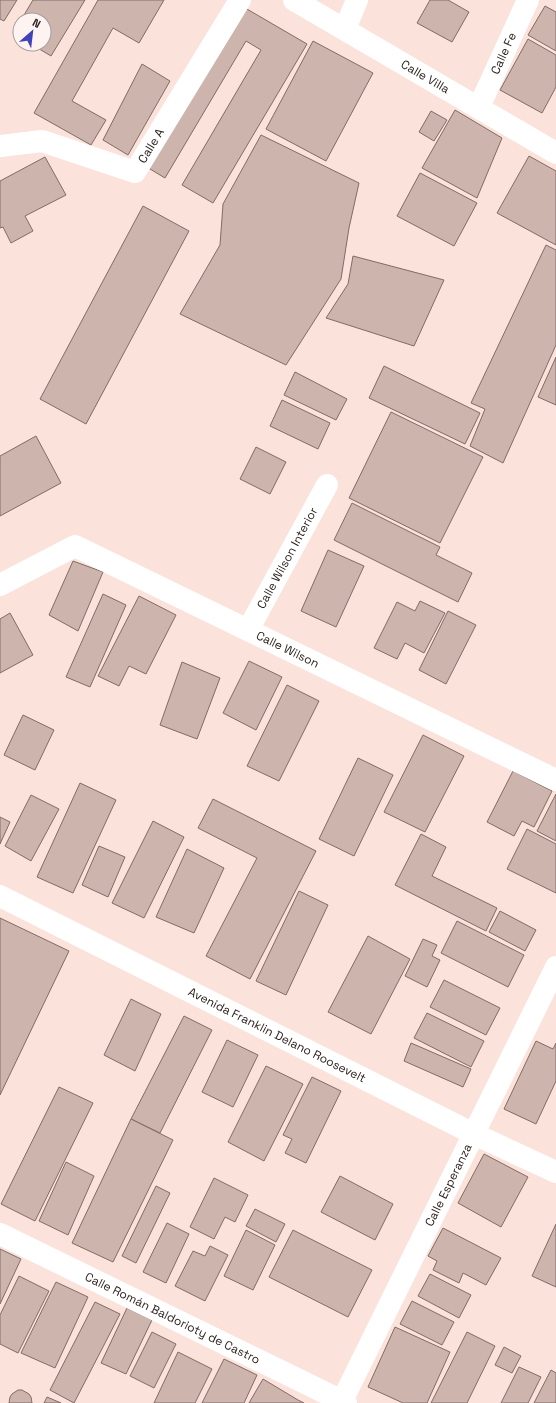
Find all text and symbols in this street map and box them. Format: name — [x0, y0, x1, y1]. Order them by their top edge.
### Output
north arrow — [12, 12, 52, 52]
text: N — [30, 15, 43, 31]
street label: Calle Fe — [487, 30, 520, 77]
street label: Calle Villa — [398, 56, 453, 97]
street label: Calle A — [134, 125, 168, 166]
street label: Calle Wilson Interior — [253, 504, 322, 612]
street label: Calle Wilson — [253, 627, 322, 672]
street label: Avenida Franklin Delano Roosevelt — [185, 984, 369, 1086]
street label: Calle Esperanza — [421, 1141, 476, 1229]
street label: Calle Román Baldorioty de Castro — [82, 1269, 263, 1368]

